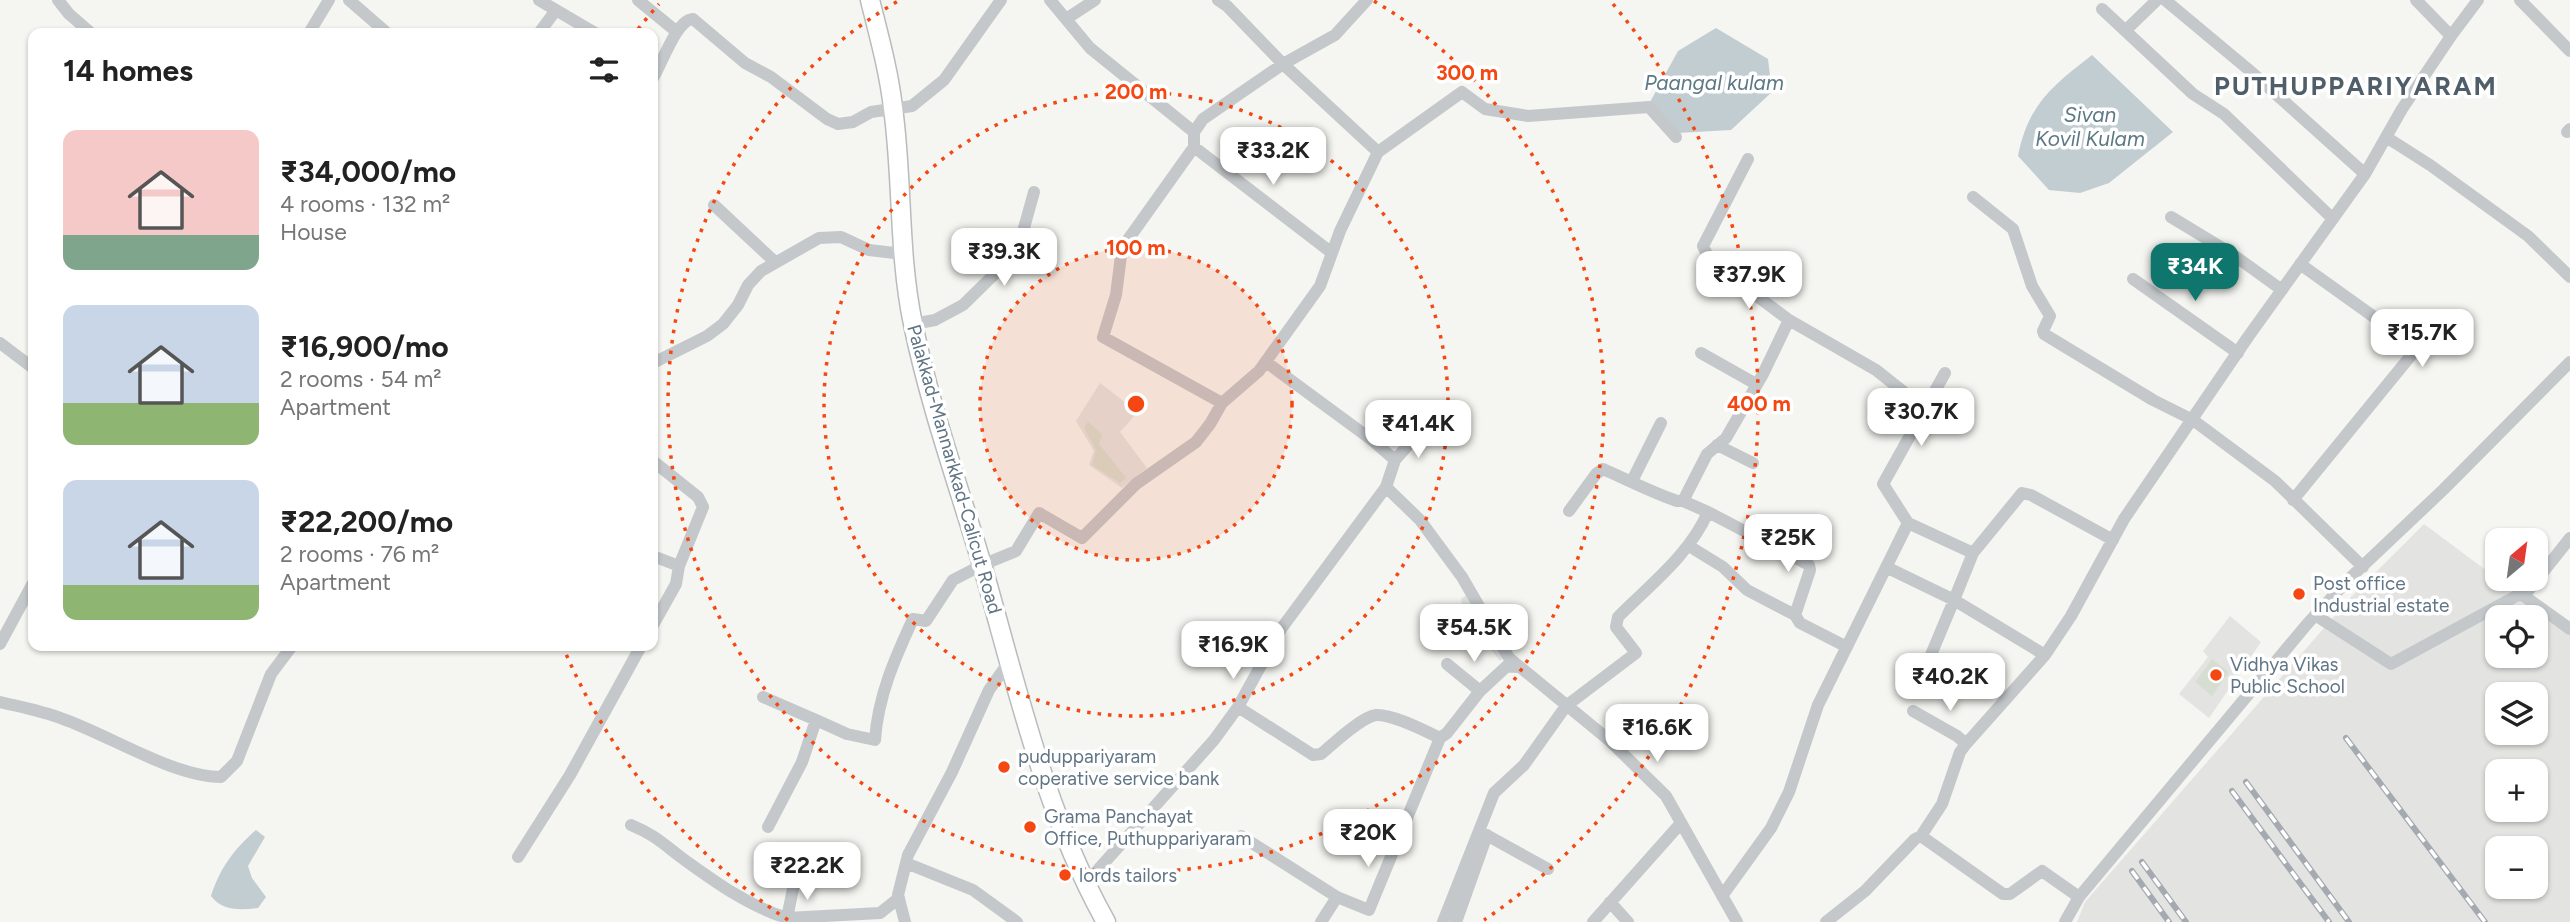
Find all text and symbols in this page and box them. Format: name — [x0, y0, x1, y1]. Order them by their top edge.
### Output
icon: filters — [585, 51, 623, 89]
text: 14 homes — [63, 52, 193, 89]
text: 300 m — [1436, 60, 1498, 85]
water label: Paangal kulam — [1644, 70, 1784, 95]
district label: PUTHUPPARIYARAM — [2214, 70, 2498, 102]
text: 200 m — [1105, 79, 1167, 104]
water label: Sivan Kovil Kulam — [2035, 102, 2145, 151]
pin: ₹33.2K — [1216, 128, 1330, 187]
text: ₹33.2K — [1236, 136, 1310, 164]
text: ₹34,000/mo — [280, 153, 456, 190]
icon: home — [119, 158, 203, 242]
text: 4 rooms · 132 m² — [280, 190, 450, 218]
text: House — [280, 218, 347, 246]
pin: ₹39.3K — [947, 229, 1061, 288]
text: 100 m — [1106, 235, 1166, 260]
text: ₹39.3K — [967, 237, 1041, 265]
pin: ₹34K — [2154, 244, 2236, 303]
pin: ₹37.9K — [1692, 252, 1806, 311]
text: ₹34K — [2167, 252, 2223, 280]
text: ₹37.9K — [1712, 260, 1786, 288]
pin: ₹15.7K — [2365, 310, 2479, 369]
text: ₹15.7K — [2387, 318, 2457, 346]
street label: Palakkad-Mannarkkad-Calicut Road — [902, 322, 1007, 616]
text: ₹16,900/mo — [280, 328, 449, 365]
icon: home — [119, 333, 203, 417]
text: 2 rooms · 54 m² — [280, 365, 442, 393]
pin: ₹30.7K — [1864, 388, 1978, 448]
text: 400 m — [1727, 391, 1791, 416]
centre of rings — [1124, 392, 1148, 416]
text: Apartment — [280, 393, 391, 421]
text: ₹30.7K — [1883, 397, 1959, 425]
pin: ₹41.4K — [1361, 400, 1475, 460]
text: ₹41.4K — [1381, 409, 1455, 437]
text: ₹22,200/mo — [280, 503, 453, 540]
icon: home — [119, 508, 203, 592]
pin: ₹25K — [1747, 514, 1829, 574]
text: ₹25K — [1760, 523, 1816, 551]
north arrow — [2485, 528, 2548, 592]
map controls — [2485, 528, 2548, 899]
text: 2 rooms · 76 m² — [280, 540, 439, 568]
text: Apartment — [280, 568, 391, 596]
place label: Post office Industrial estate — [2313, 572, 2449, 617]
marker: Post office Industrial estate — [2291, 586, 2307, 602]
pin: ₹54.5K — [1417, 604, 1531, 664]
button: locate — [2485, 605, 2548, 668]
text: ₹54.5K — [1436, 613, 1512, 641]
pin: ₹16.9K — [1176, 622, 1290, 681]
text: ₹16.9K — [1197, 630, 1269, 658]
place label: Vidhya Vikas Public School — [2230, 653, 2345, 698]
pin: ₹40.2K — [1893, 654, 2007, 713]
text: ₹40.2K — [1911, 662, 1989, 690]
marker: Vidhya Vikas Public School — [2208, 667, 2224, 683]
button: layers — [2485, 682, 2548, 745]
pin: ₹16.6K — [1600, 704, 1714, 764]
text: ₹16.6K — [1621, 713, 1693, 741]
place label: puduppariyaram coperative service bank — [1018, 745, 1220, 790]
marker: puduppariyaram coperative service bank — [996, 759, 1012, 775]
button: + — [2485, 759, 2548, 822]
place label: Grama Panchayat Office, Puthuppariyaram — [1044, 805, 1251, 850]
pin: ₹20K — [1327, 810, 1409, 869]
text: ₹20K — [1339, 818, 1397, 846]
marker: Grama Panchayat Office, Puthuppariyaram — [1022, 819, 1038, 835]
button: − — [2485, 836, 2548, 899]
pin: ₹22.2K — [750, 842, 864, 902]
text: ₹22.2K — [770, 851, 844, 879]
place label: lords tailors — [1079, 864, 1177, 887]
marker: lords tailors — [1057, 867, 1073, 883]

